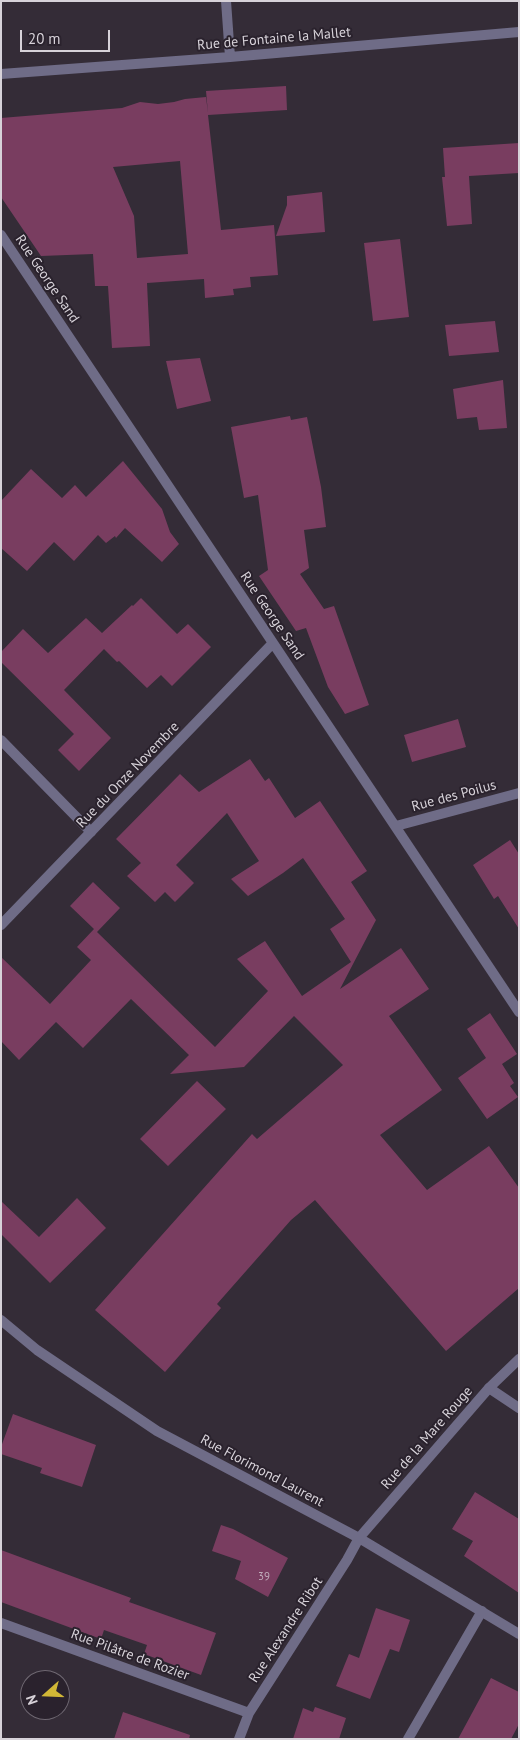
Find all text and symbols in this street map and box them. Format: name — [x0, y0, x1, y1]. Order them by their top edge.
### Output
scale bar — [22, 20, 112, 52]
street label: Rue de Fontaine la Mallet — [196, 24, 352, 54]
text: 20 m — [28, 29, 61, 48]
street label: Rue George Sand — [11, 232, 83, 326]
street label: Rue George Sand — [236, 569, 308, 663]
street label: Rue du Onze Novembre — [73, 719, 183, 831]
street label: Rue des Poilus — [410, 777, 498, 815]
street label: Rue de la Mare Rouge — [378, 1383, 476, 1493]
street label: Rue Florimond Laurent — [197, 1431, 327, 1511]
house number: 39 — [258, 1570, 270, 1584]
street label: Rue Alexandre Ribot — [246, 1574, 326, 1686]
street label: Rue Pilâtre de Rozier — [69, 1626, 191, 1684]
north arrow — [20, 1670, 70, 1720]
text: N — [22, 1692, 42, 1707]

